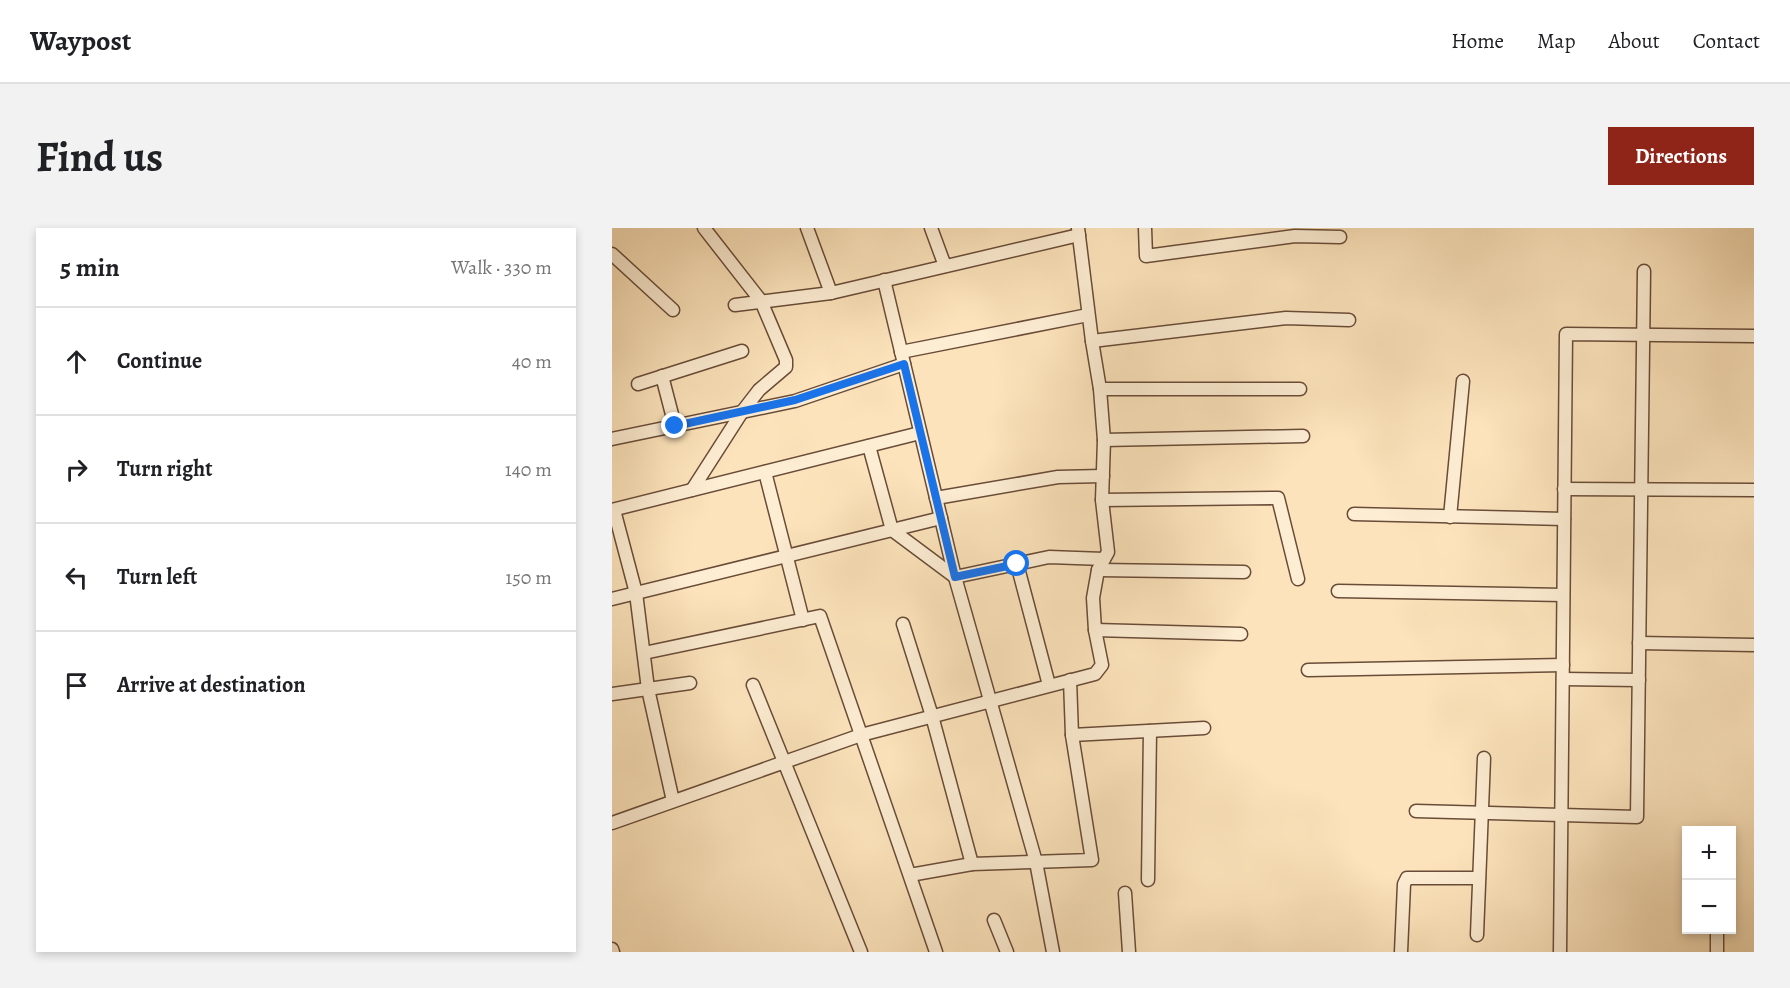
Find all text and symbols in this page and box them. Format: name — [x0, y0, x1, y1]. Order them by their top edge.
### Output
text: Waypost — [30, 22, 131, 60]
text: Home — [1451, 27, 1504, 55]
text: Map — [1537, 27, 1575, 55]
text: About — [1608, 27, 1660, 55]
text: Contact — [1693, 27, 1760, 55]
button: Directions — [1608, 127, 1754, 185]
text: Find us — [36, 128, 163, 185]
text: 5 min — [60, 250, 120, 285]
text: Walk · 330 m — [451, 254, 552, 281]
icon: ahead — [60, 345, 93, 378]
text: Continue — [117, 346, 202, 376]
text: 40 m — [512, 348, 552, 375]
route end — [661, 412, 687, 438]
icon: right — [60, 453, 93, 486]
text: Turn right — [117, 454, 213, 484]
text: 140 m — [505, 456, 552, 483]
route start — [1003, 550, 1029, 576]
icon: left — [60, 561, 93, 594]
text: Turn left — [117, 562, 197, 592]
text: 150 m — [505, 564, 552, 591]
icon: arrive — [60, 669, 93, 702]
text: Arrive at destination — [117, 670, 306, 700]
map controls — [1682, 826, 1736, 934]
button: + — [1682, 826, 1736, 880]
button: − — [1682, 880, 1736, 934]

